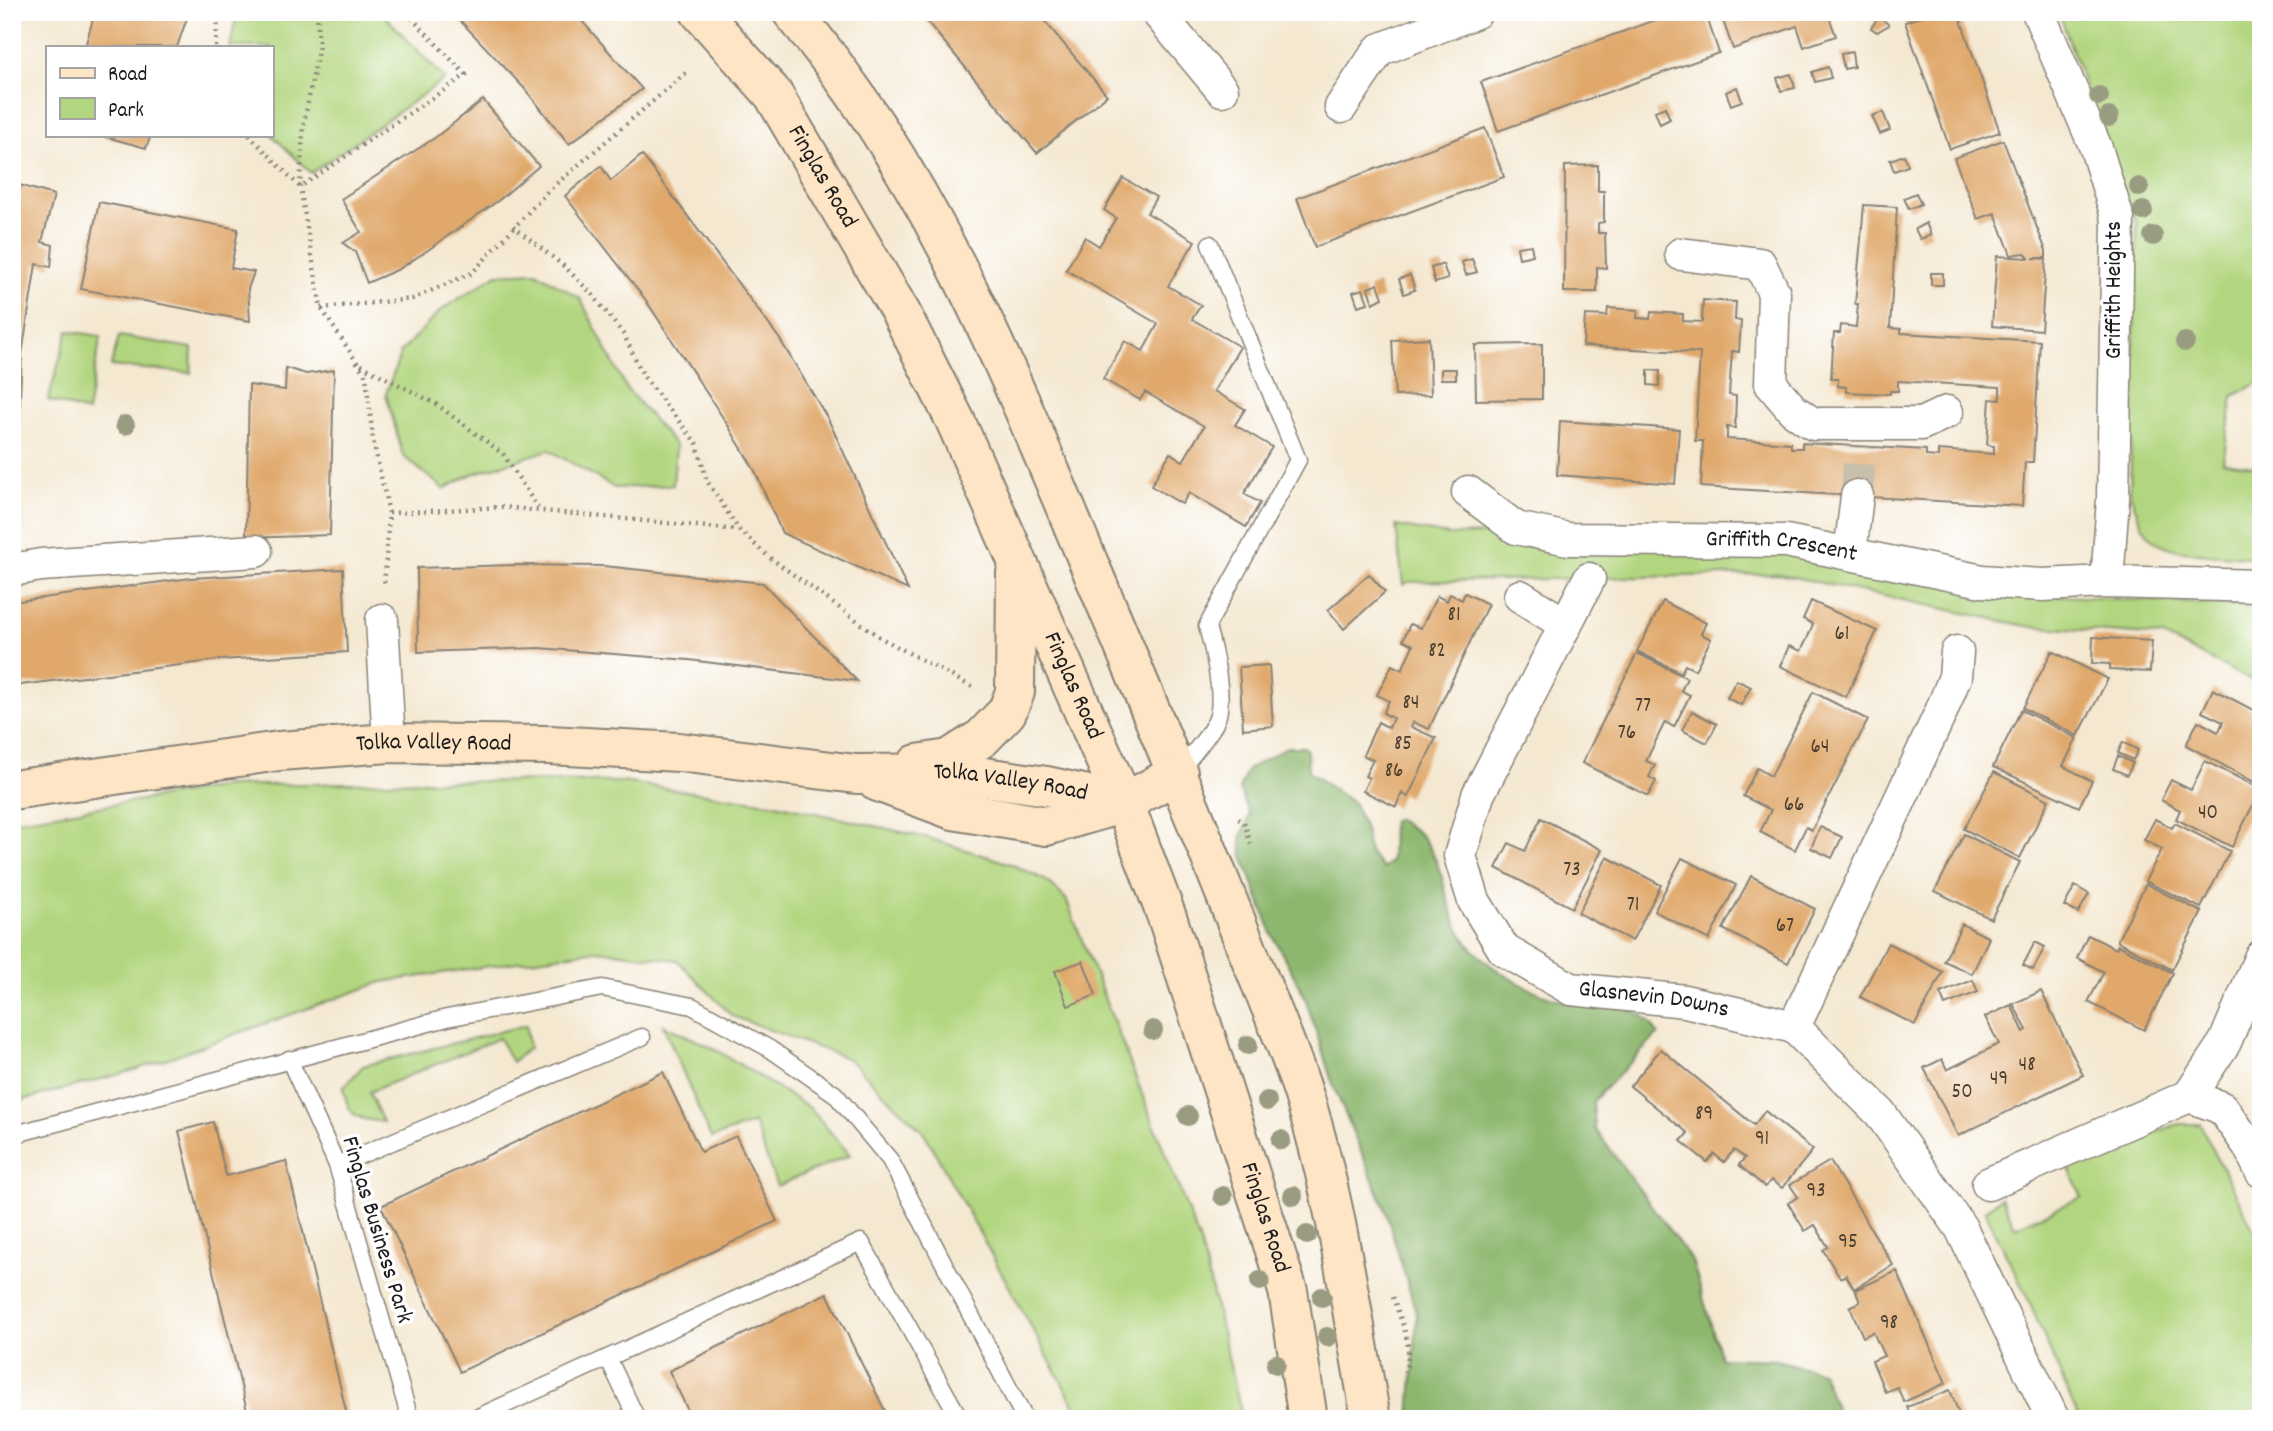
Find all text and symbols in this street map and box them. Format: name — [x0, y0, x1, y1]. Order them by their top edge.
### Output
legend — [46, 46, 273, 136]
text: Road — [108, 61, 147, 91]
text: Park — [108, 97, 144, 127]
street label: Finglas Road — [778, 119, 865, 235]
street label: Griffith Heights — [2098, 221, 2132, 359]
street label: Griffith Crescent — [1706, 523, 1860, 572]
house number: 81 — [1447, 601, 1461, 631]
house number: 61 — [1835, 620, 1849, 650]
street label: Finglas Road — [1034, 627, 1111, 745]
house number: 82 — [1428, 637, 1446, 667]
house number: 84 — [1402, 689, 1420, 719]
house number: 77 — [1635, 692, 1651, 722]
house number: 76 — [1618, 719, 1636, 749]
street label: Tolka Valley Road — [355, 726, 512, 762]
house number: 85 — [1394, 730, 1412, 760]
house number: 64 — [1810, 733, 1830, 763]
street label: Tolka Valley Road — [933, 756, 1091, 811]
house number: 86 — [1385, 757, 1403, 787]
house number: 66 — [1784, 791, 1804, 821]
house number: 40 — [2198, 799, 2218, 829]
house number: 73 — [1563, 856, 1581, 886]
house number: 71 — [1627, 891, 1639, 921]
house number: 67 — [1776, 912, 1794, 942]
street label: Glasnevin Downs — [1577, 973, 1732, 1028]
house number: 48 — [2018, 1051, 2036, 1081]
house number: 49 — [1990, 1065, 2008, 1095]
house number: 50 — [1951, 1078, 1973, 1108]
house number: 89 — [1695, 1100, 1713, 1130]
house number: 91 — [1755, 1125, 1769, 1155]
street label: Finglas Business Park — [331, 1132, 421, 1328]
street label: Finglas Road — [1231, 1158, 1298, 1277]
house number: 93 — [1807, 1177, 1825, 1207]
house number: 95 — [1838, 1228, 1858, 1258]
house number: 98 — [1880, 1309, 1898, 1339]

